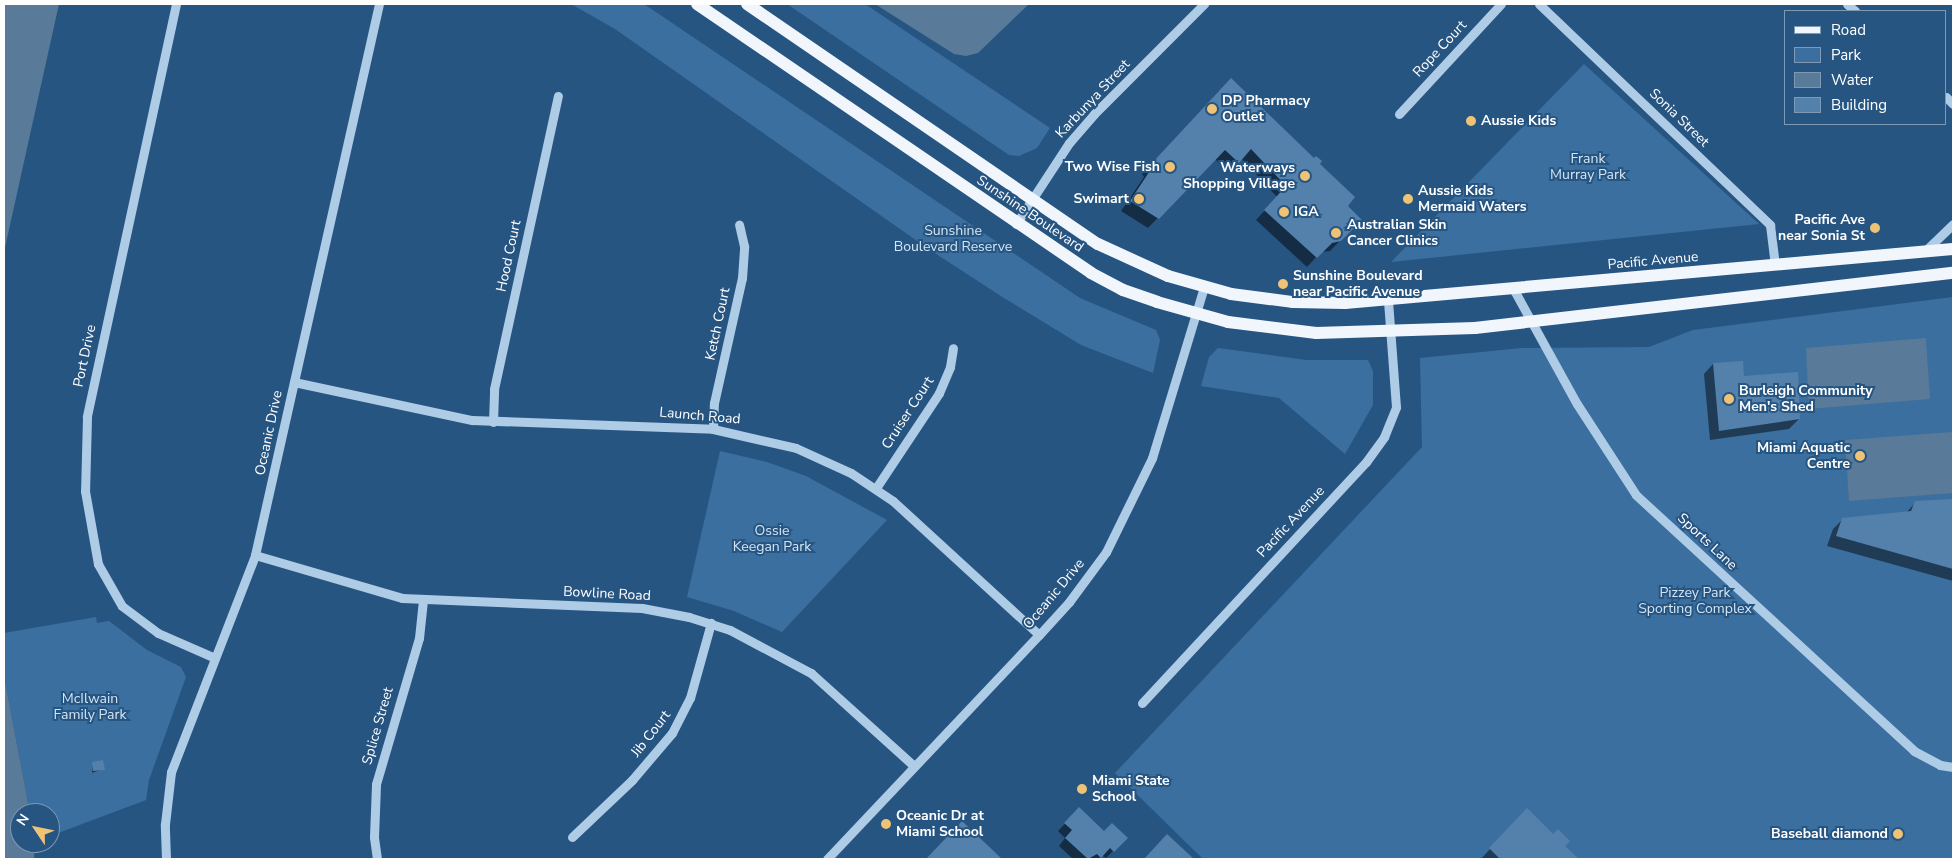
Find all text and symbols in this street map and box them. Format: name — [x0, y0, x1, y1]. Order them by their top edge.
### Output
legend — [1784, 10, 1947, 125]
street label: Rope Court — [1410, 17, 1470, 81]
text: Road — [1831, 20, 1866, 40]
text: Park — [1831, 45, 1861, 65]
street label: Karbunya Street — [1052, 56, 1134, 142]
text: Water — [1831, 70, 1873, 90]
street label: Sonia Street — [1646, 85, 1712, 151]
place label: DP Pharmacy Outlet — [1222, 93, 1310, 125]
text: Building — [1831, 95, 1887, 115]
marker: DP Pharmacy Outlet — [1206, 103, 1218, 115]
place label: Aussie Kids — [1481, 113, 1556, 129]
marker: Aussie Kids — [1465, 115, 1477, 127]
park label: Frank Murray Park — [1550, 151, 1626, 184]
place label: Two Wise Fish — [1065, 159, 1160, 175]
place label: Waterways Shopping Village — [1183, 160, 1295, 192]
marker: Two Wise Fish — [1164, 161, 1176, 173]
marker: Waterways Shopping Village — [1299, 170, 1311, 182]
street label: Sunshine Boulevard — [973, 172, 1087, 256]
place label: Aussie Kids Mermaid Waters — [1418, 183, 1526, 216]
place label: Swimart — [1074, 191, 1129, 207]
marker: Swimart — [1133, 193, 1145, 205]
marker: Aussie Kids Mermaid Waters — [1402, 193, 1414, 205]
place label: IGA — [1294, 204, 1319, 220]
marker: IGA — [1278, 206, 1290, 218]
place label: Pacific Ave near Sonia St — [1778, 212, 1865, 244]
place label: Australian Skin Cancer Clinics — [1347, 217, 1446, 250]
street label: Hood Court — [493, 219, 525, 293]
marker: Pacific Ave near Sonia St — [1869, 222, 1881, 234]
park label: Sunshine Boulevard Reserve — [894, 223, 1012, 256]
marker: Australian Skin Cancer Clinics — [1329, 226, 1343, 240]
street label: Pacific Avenue — [1607, 249, 1699, 273]
place label: Sunshine Boulevard near Pacific Avenue — [1293, 268, 1423, 300]
marker: Sunshine Boulevard near Pacific Avenue — [1277, 278, 1289, 290]
street label: Ketch Court — [702, 286, 734, 362]
street label: Port Drive — [70, 323, 100, 389]
street label: Cruiser Court — [878, 374, 938, 452]
place label: Burleigh Community Men's Shed — [1739, 383, 1873, 416]
street label: Oceanic Drive — [252, 389, 286, 477]
marker: Burleigh Community Men's Shed — [1723, 393, 1735, 405]
street label: Launch Road — [659, 404, 741, 428]
place label: Miami Aquatic Centre — [1757, 440, 1850, 472]
marker: Miami Aquatic Centre — [1854, 450, 1866, 462]
street label: Pacific Avenue — [1254, 483, 1328, 561]
street label: Sports Lane — [1674, 510, 1740, 574]
park label: Ossie Keegan Park — [733, 523, 811, 556]
street label: Oceanic Drive — [1020, 555, 1088, 633]
street label: Bowline Road — [563, 583, 651, 605]
park label: Pizzey Park Sporting Complex — [1638, 585, 1752, 618]
street label: Splice Street — [359, 685, 397, 767]
park label: McIlwain Family Park — [54, 691, 126, 724]
street label: Jib Court — [628, 707, 674, 761]
place label: Miami State School — [1092, 773, 1170, 806]
marker: Miami State School — [1076, 783, 1088, 795]
north arrow — [10, 803, 60, 853]
place label: Oceanic Dr at Miami School — [896, 808, 984, 840]
text: N — [12, 810, 34, 830]
marker: Oceanic Dr at Miami School — [880, 818, 892, 830]
place label: Baseball diamond — [1771, 826, 1888, 842]
marker: Baseball diamond — [1892, 828, 1904, 840]

